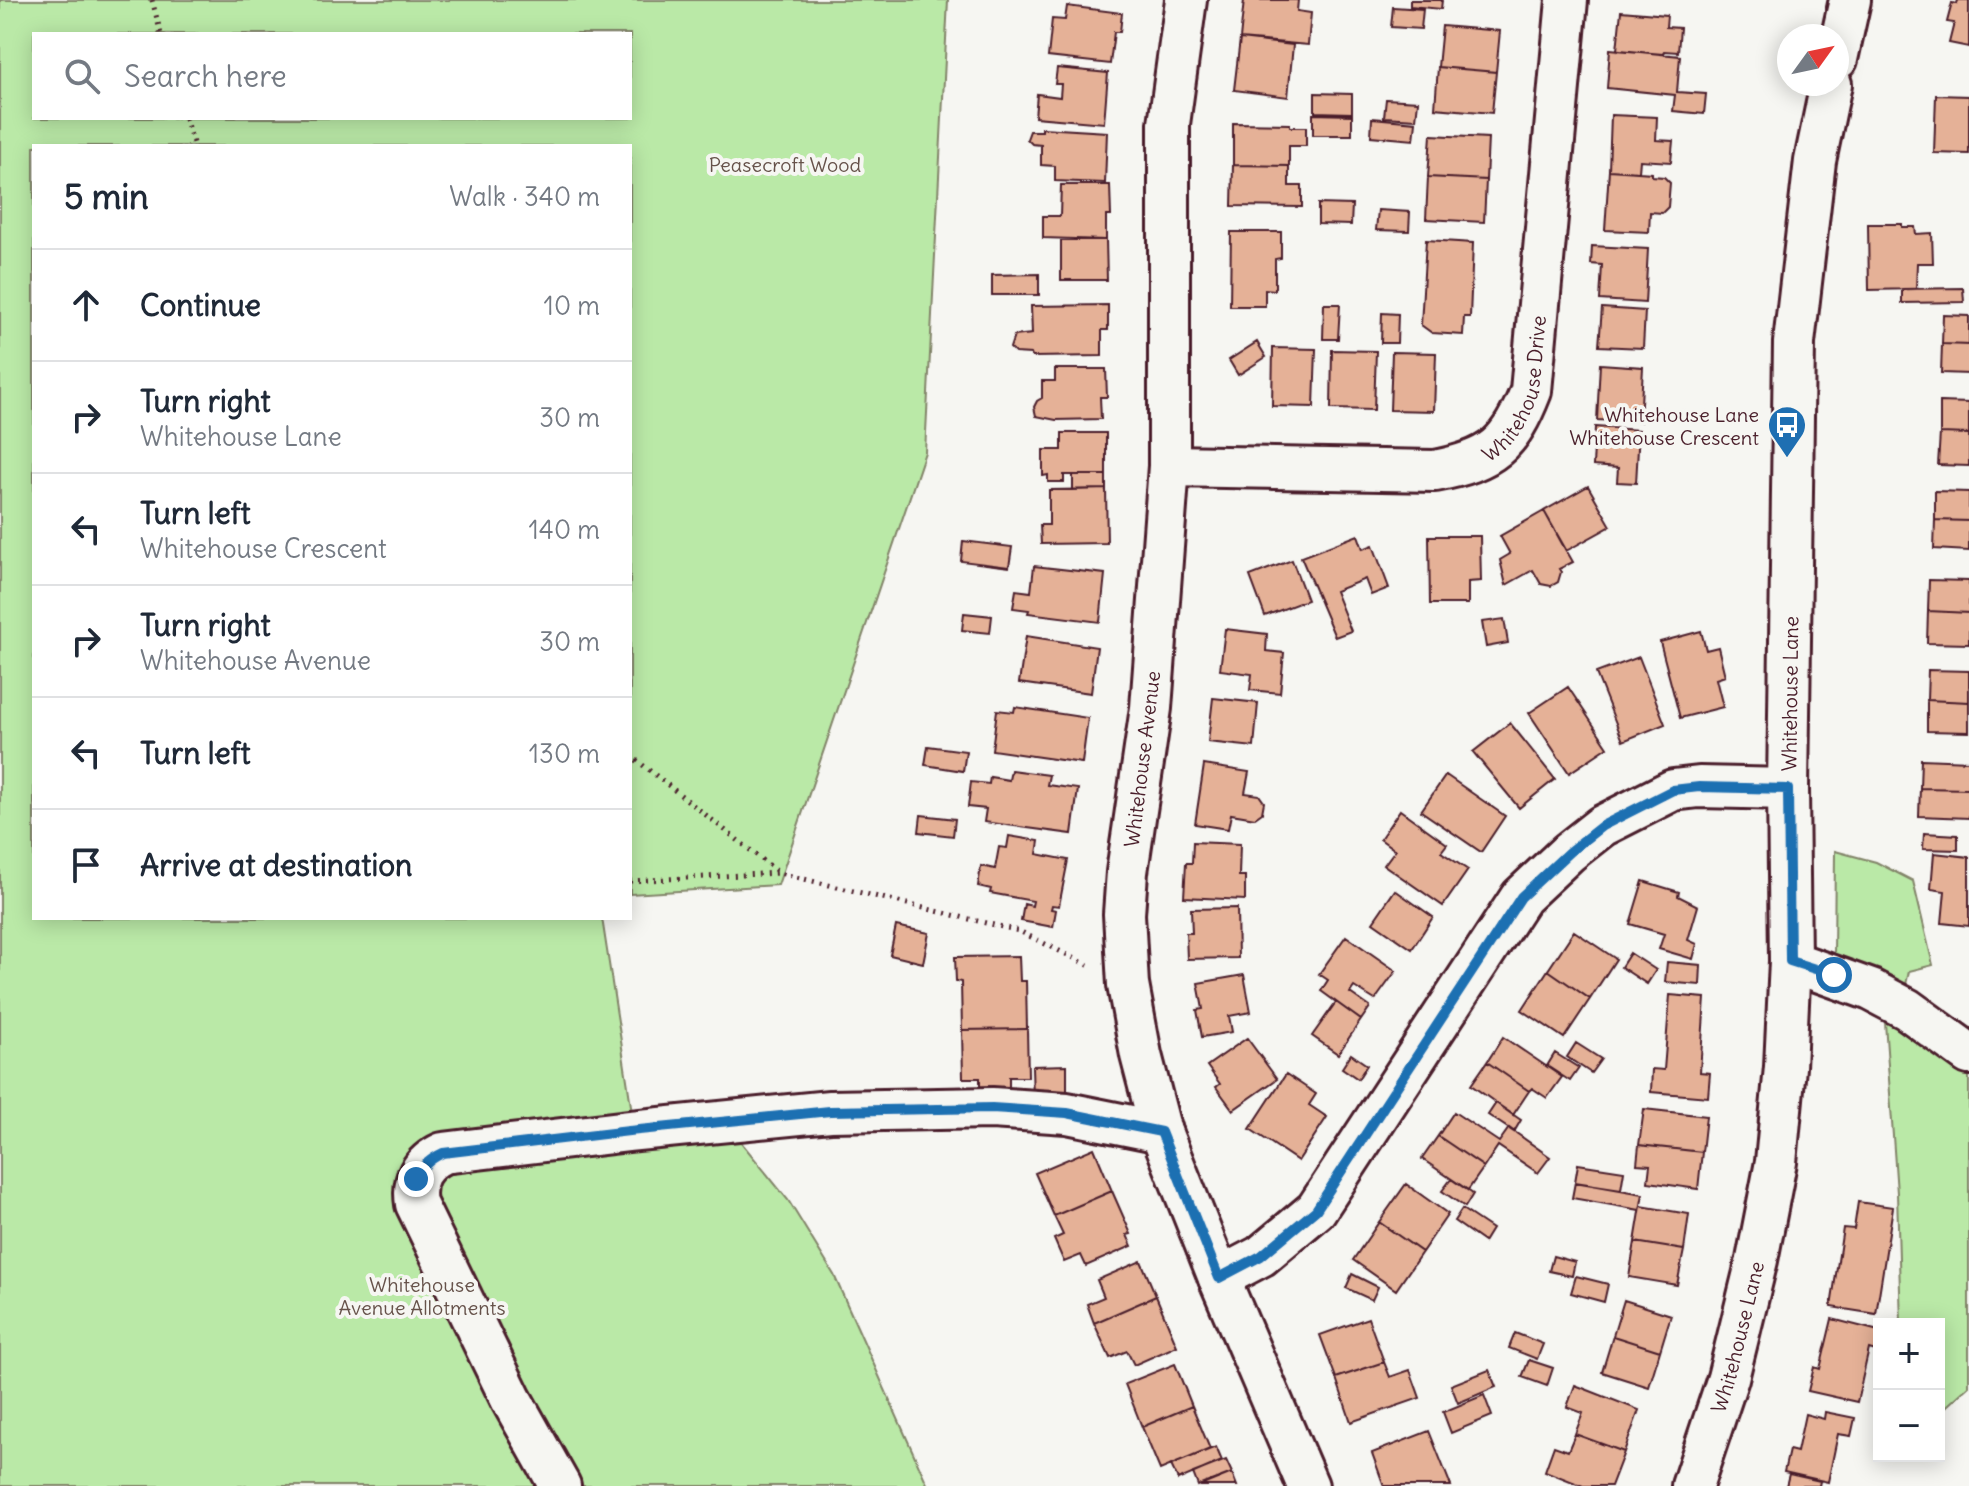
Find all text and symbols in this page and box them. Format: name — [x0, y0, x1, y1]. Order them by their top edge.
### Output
north arrow — [1777, 24, 1849, 96]
search box — [32, 32, 632, 120]
icon: search — [60, 54, 104, 98]
text: Search here — [124, 57, 287, 95]
park label: Peasecroft Wood — [709, 152, 861, 177]
text: 5 min — [64, 175, 149, 218]
text: Walk · 340 m — [449, 180, 600, 213]
icon: ahead — [64, 283, 108, 327]
text: Continue — [140, 286, 261, 324]
text: 10 m — [544, 289, 600, 322]
street label: Whitehouse Drive — [1477, 314, 1550, 467]
text: Turn right — [140, 382, 271, 420]
icon: right — [64, 395, 108, 439]
text: 30 m — [539, 401, 600, 434]
place label: Whitehouse Lane Whitehouse Crescent — [1569, 402, 1759, 450]
bus stop icon: Whitehouse Lane Whitehouse Crescent — [1766, 404, 1808, 459]
text: Whitehouse Lane — [140, 420, 342, 453]
text: Turn left — [140, 494, 251, 532]
icon: left — [64, 507, 108, 551]
text: 140 m — [529, 513, 600, 546]
text: Whitehouse Crescent — [140, 532, 387, 565]
text: Turn right — [140, 606, 271, 644]
street label: Whitehouse Lane — [1776, 616, 1803, 772]
icon: right — [64, 619, 108, 663]
text: 30 m — [539, 625, 600, 658]
text: Whitehouse Avenue — [140, 644, 371, 677]
street label: Whitehouse Avenue — [1119, 669, 1165, 849]
icon: left — [64, 731, 108, 775]
text: Turn left — [140, 734, 251, 772]
text: 130 m — [529, 737, 600, 770]
icon: arrive — [64, 843, 108, 887]
text: Arrive at destination — [140, 846, 412, 884]
route start — [1816, 957, 1852, 993]
route end — [398, 1161, 434, 1197]
street label: Whitehouse Lane — [1705, 1259, 1769, 1416]
park label: Whitehouse Avenue Allotments — [339, 1272, 506, 1320]
map controls — [1873, 1318, 1945, 1462]
button: + — [1873, 1318, 1945, 1390]
button: − — [1873, 1390, 1945, 1462]

